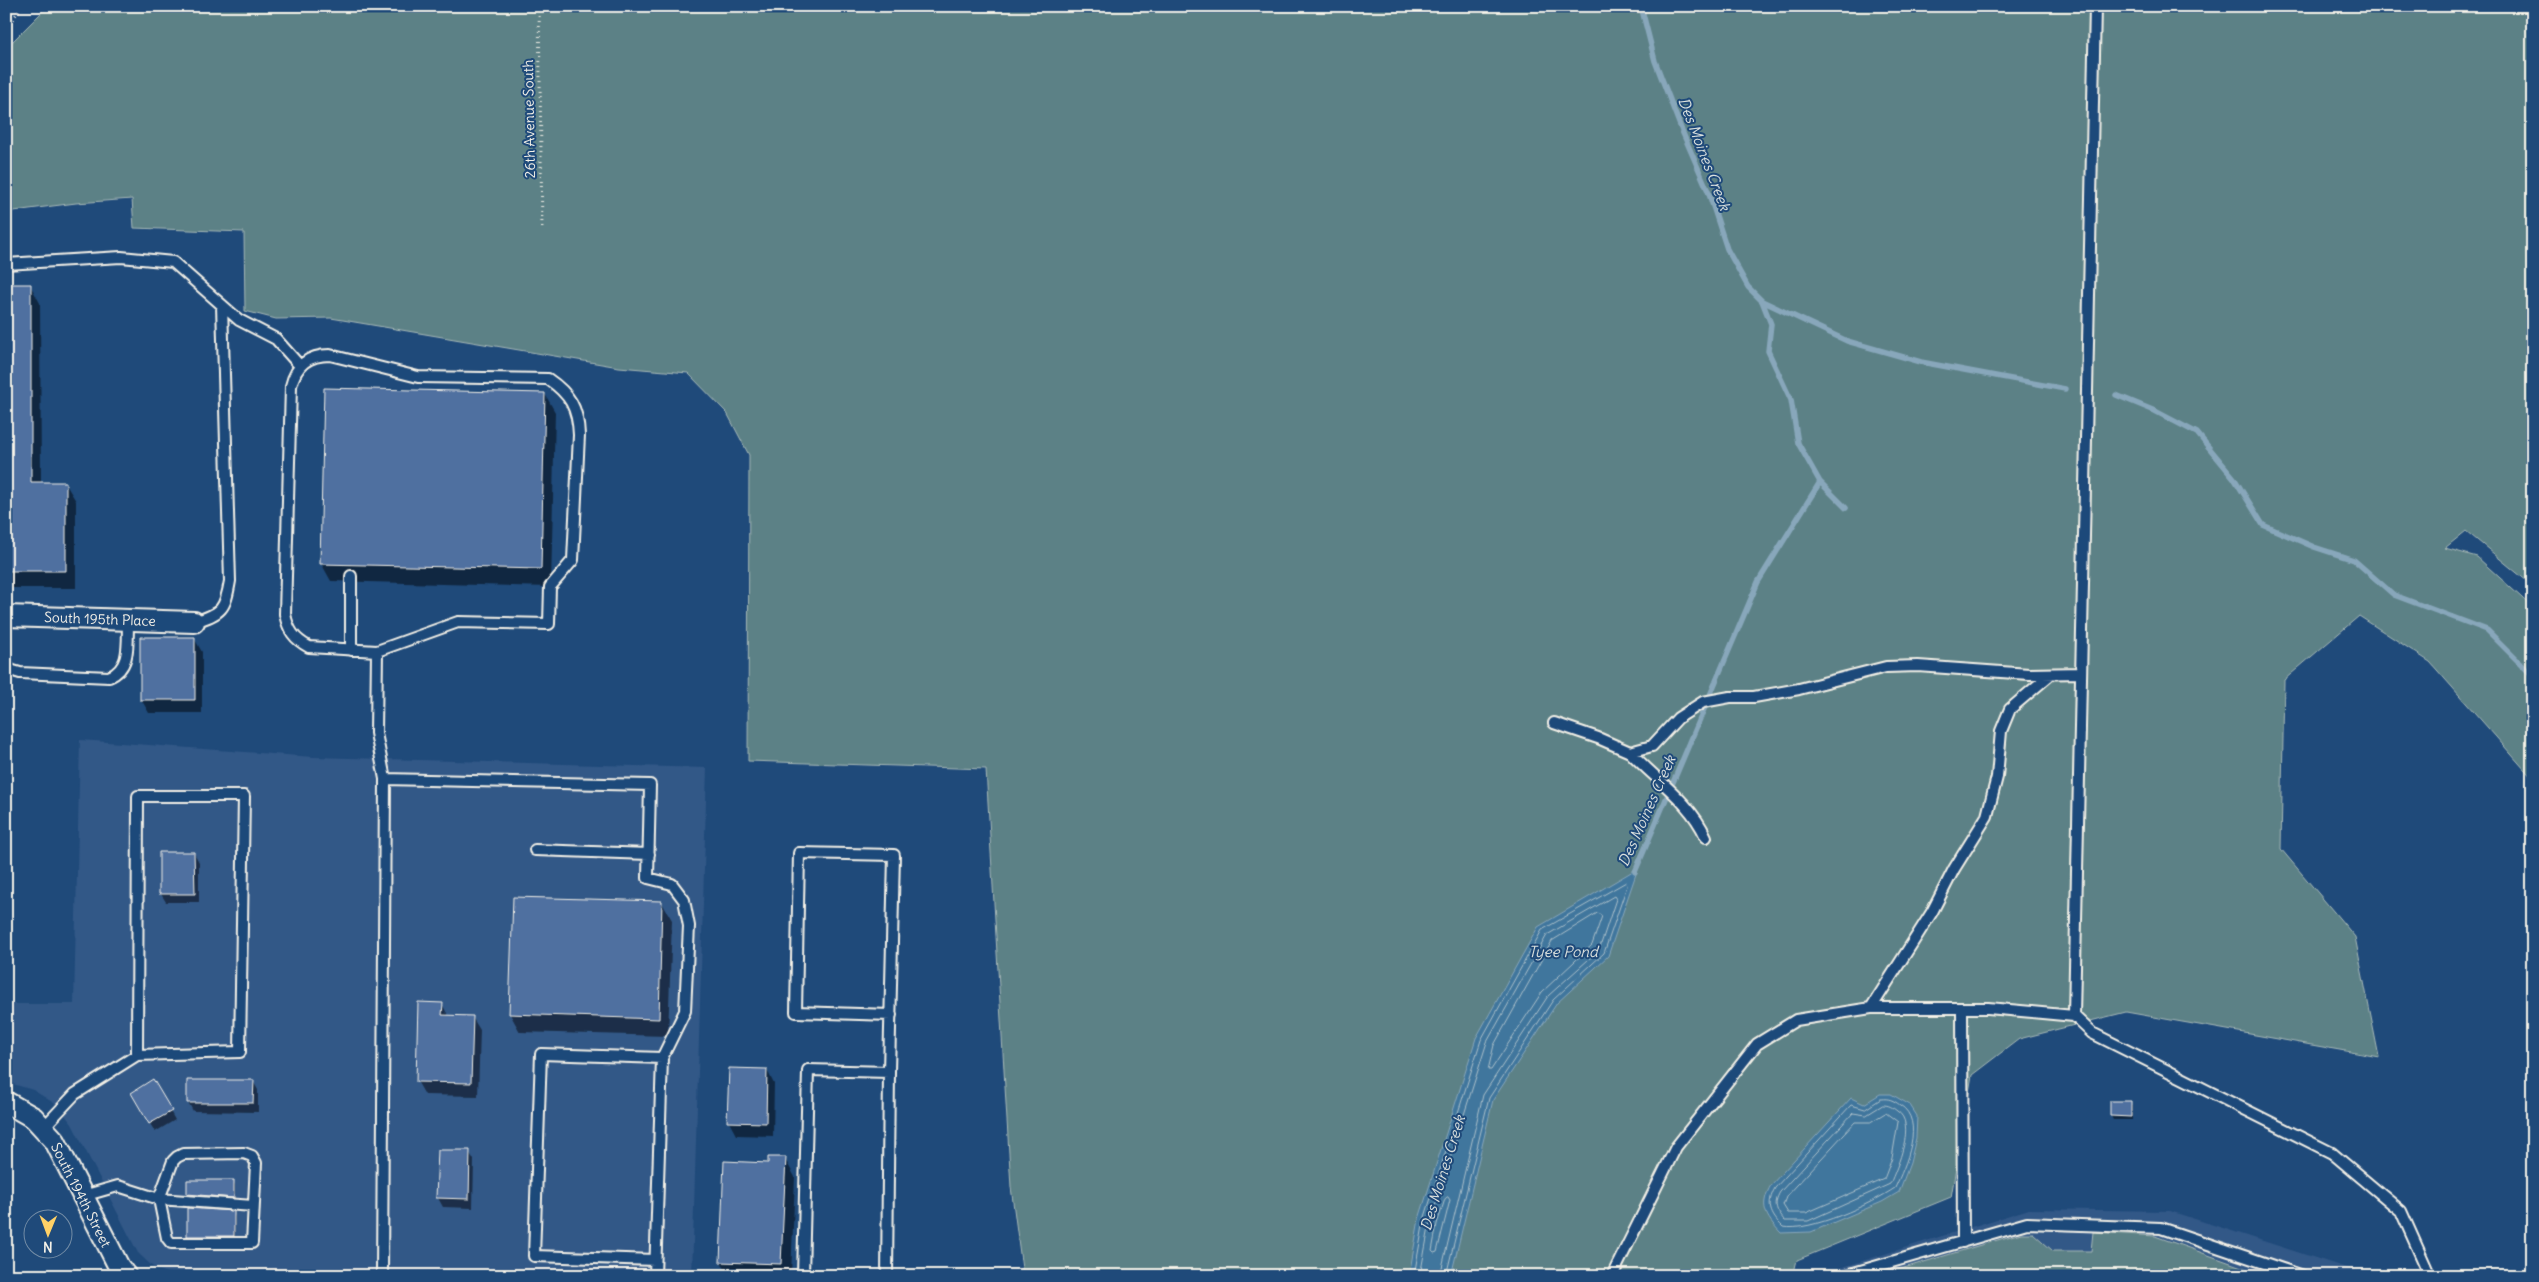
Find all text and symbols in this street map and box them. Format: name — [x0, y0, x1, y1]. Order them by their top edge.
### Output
street label: 26th Avenue South — [519, 59, 539, 179]
water label: Des Moines Creek — [1674, 95, 1735, 214]
street label: South 195th Place — [44, 608, 156, 630]
water label: Des Moines Creek — [1614, 751, 1680, 869]
water label: Tyee Pond — [1528, 942, 1600, 961]
water label: Des Moines Creek — [1416, 1112, 1469, 1233]
street label: South 194th Street — [47, 1140, 115, 1251]
north arrow — [22, 1210, 72, 1260]
text: N — [43, 1238, 53, 1256]

